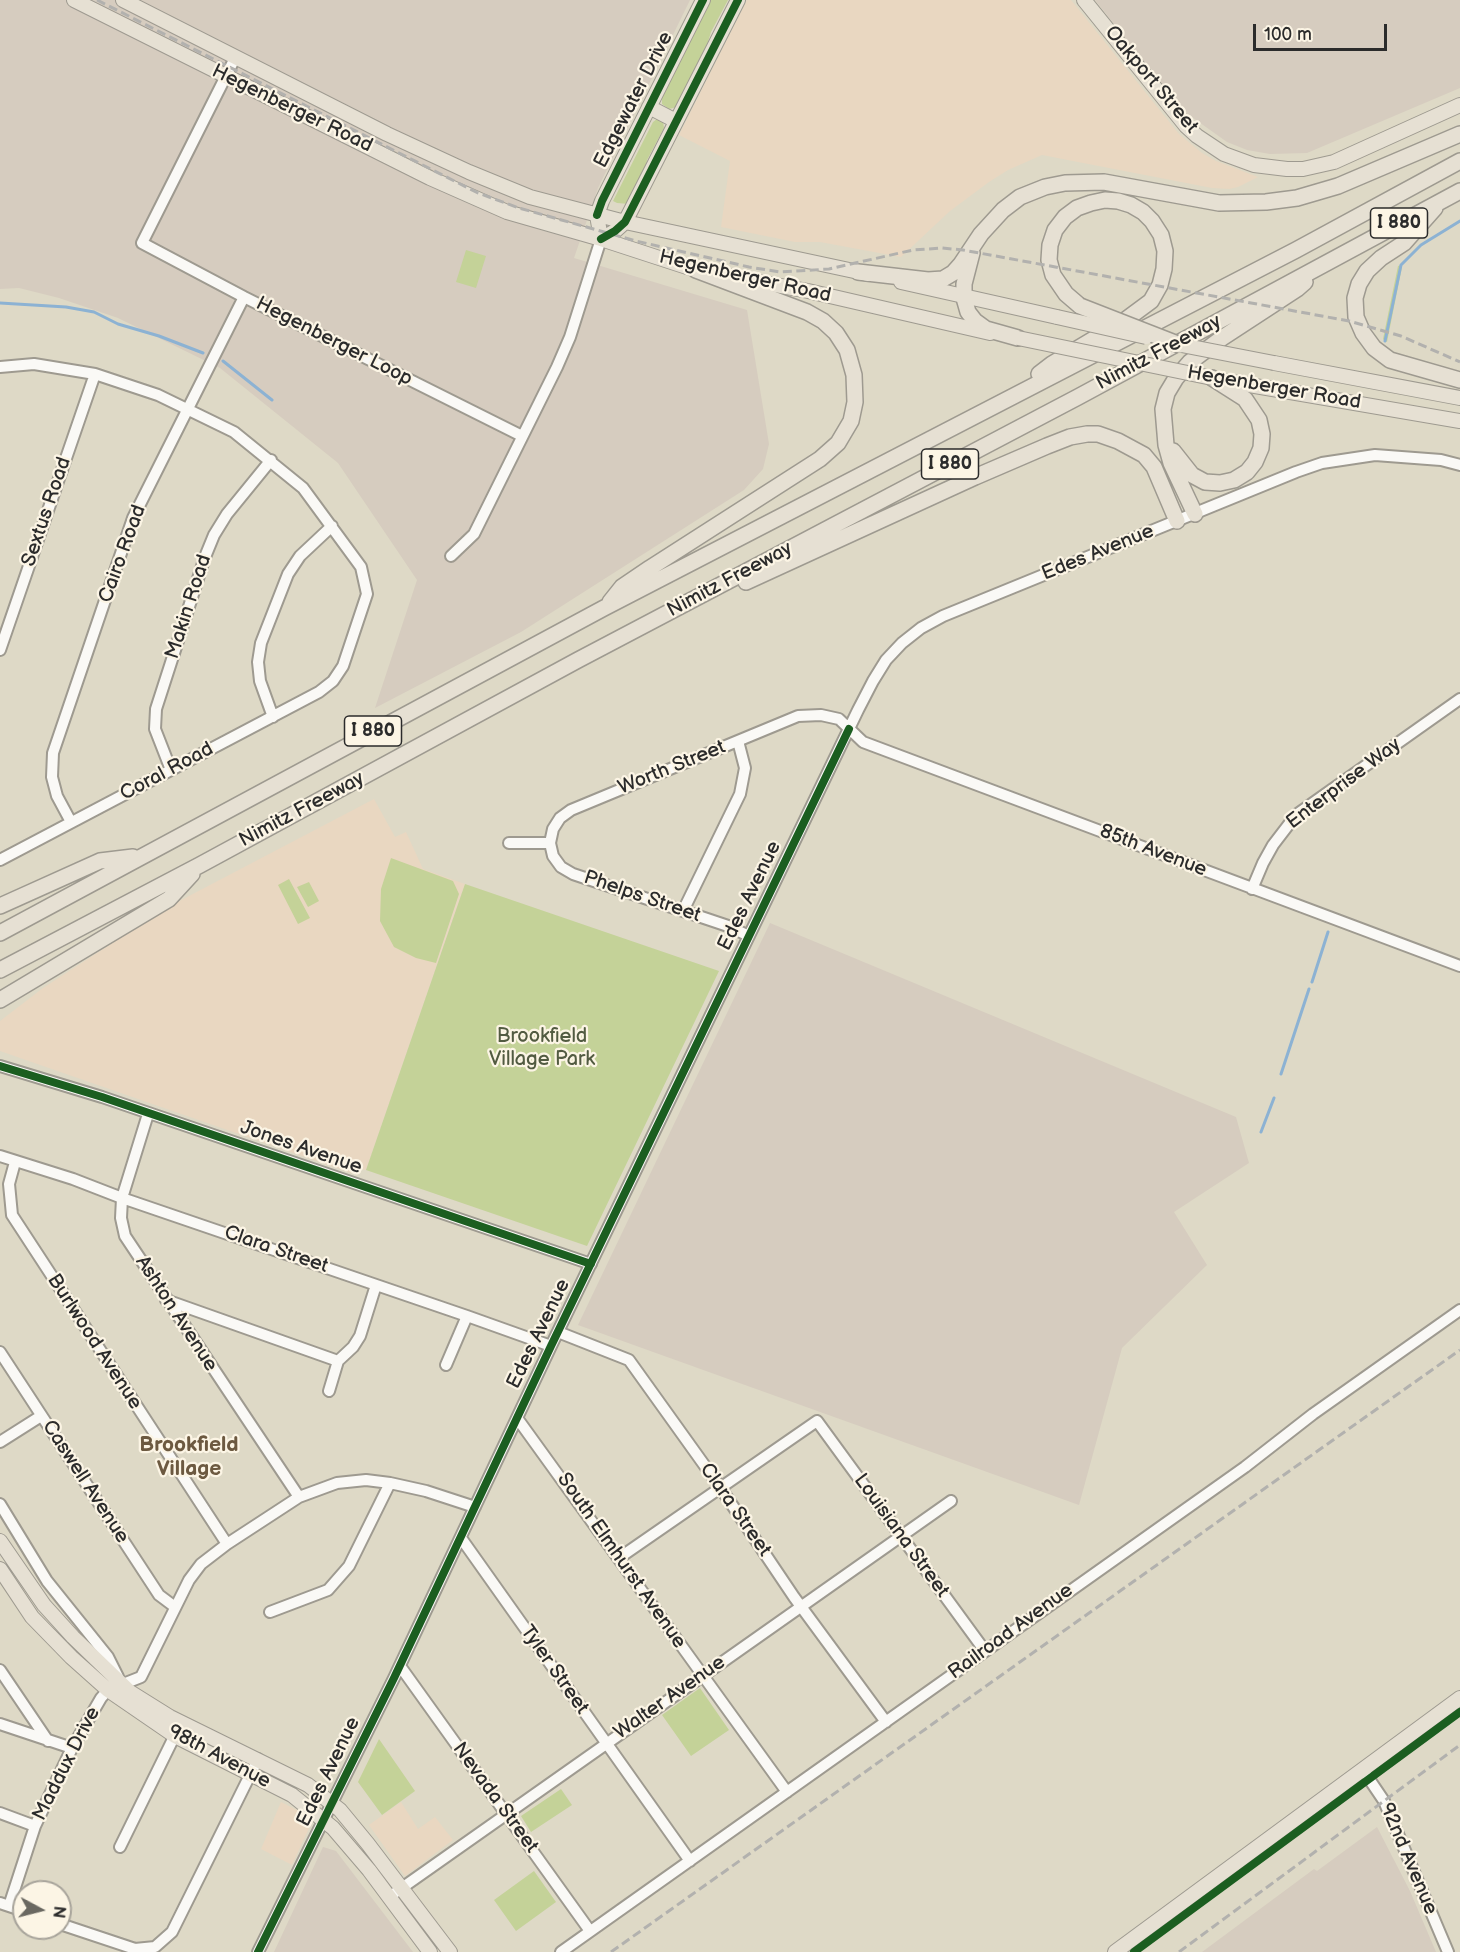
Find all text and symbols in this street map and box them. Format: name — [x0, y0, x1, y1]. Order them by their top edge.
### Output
scale bar — [1256, 12, 1390, 50]
street label: Oakport Street — [1099, 21, 1203, 139]
text: 100 m — [1264, 24, 1312, 45]
street label: Edgewater Drive — [589, 28, 679, 172]
street label: Hegenberger Road — [208, 60, 376, 158]
road number: I 880 — [1370, 208, 1428, 238]
street label: Hegenberger Road — [657, 246, 833, 308]
street label: Hegenberger Loop — [252, 292, 416, 392]
street label: Nimitz Freeway — [1092, 310, 1226, 396]
street label: Hegenberger Road — [1185, 361, 1363, 415]
road number: I 880 — [922, 449, 978, 479]
street label: Sextus Road — [17, 454, 77, 570]
street label: Cairo Road — [94, 502, 152, 606]
street label: Edes Avenue — [1038, 520, 1158, 586]
street label: Nimitz Freeway — [663, 537, 797, 623]
street label: Makin Road — [161, 552, 217, 662]
road number: I 880 — [344, 716, 401, 746]
street label: Enterprise Way — [1282, 733, 1406, 835]
street label: Worth Street — [615, 736, 729, 800]
street label: Coral Road — [116, 737, 218, 807]
street label: Nimitz Freeway — [235, 767, 369, 853]
street label: 85th Avenue — [1096, 820, 1210, 882]
street label: Edes Avenue — [713, 837, 787, 955]
street label: Phelps Street — [581, 866, 703, 928]
park label: Brookfield Village Park — [489, 1025, 595, 1072]
street label: Jones Avenue — [237, 1116, 365, 1180]
street label: Clara Street — [221, 1221, 331, 1279]
street label: Ashton Avenue — [130, 1252, 222, 1376]
street label: Burlwood Avenue — [41, 1270, 147, 1414]
street label: Edes Avenue — [502, 1275, 576, 1393]
street label: Caswell Avenue — [36, 1416, 134, 1548]
district label: Brookfield Village — [139, 1433, 239, 1483]
street label: Clara Street — [694, 1459, 776, 1561]
street label: South Elmhurst Avenue — [551, 1468, 691, 1654]
street label: Louisiana Street — [848, 1470, 954, 1602]
street label: Railroad Avenue — [944, 1579, 1078, 1685]
street label: Tyler Street — [515, 1621, 593, 1719]
street label: Walter Avenue — [610, 1651, 730, 1745]
street label: Maddux Drive — [28, 1703, 106, 1825]
street label: Edes Avenue — [292, 1713, 366, 1831]
street label: 98th Avenue — [164, 1720, 274, 1794]
street label: Nevada Street — [447, 1738, 543, 1858]
street label: 92nd Avenue — [1374, 1800, 1442, 1918]
north arrow — [12, 1880, 72, 1940]
text: N — [48, 1905, 69, 1919]

